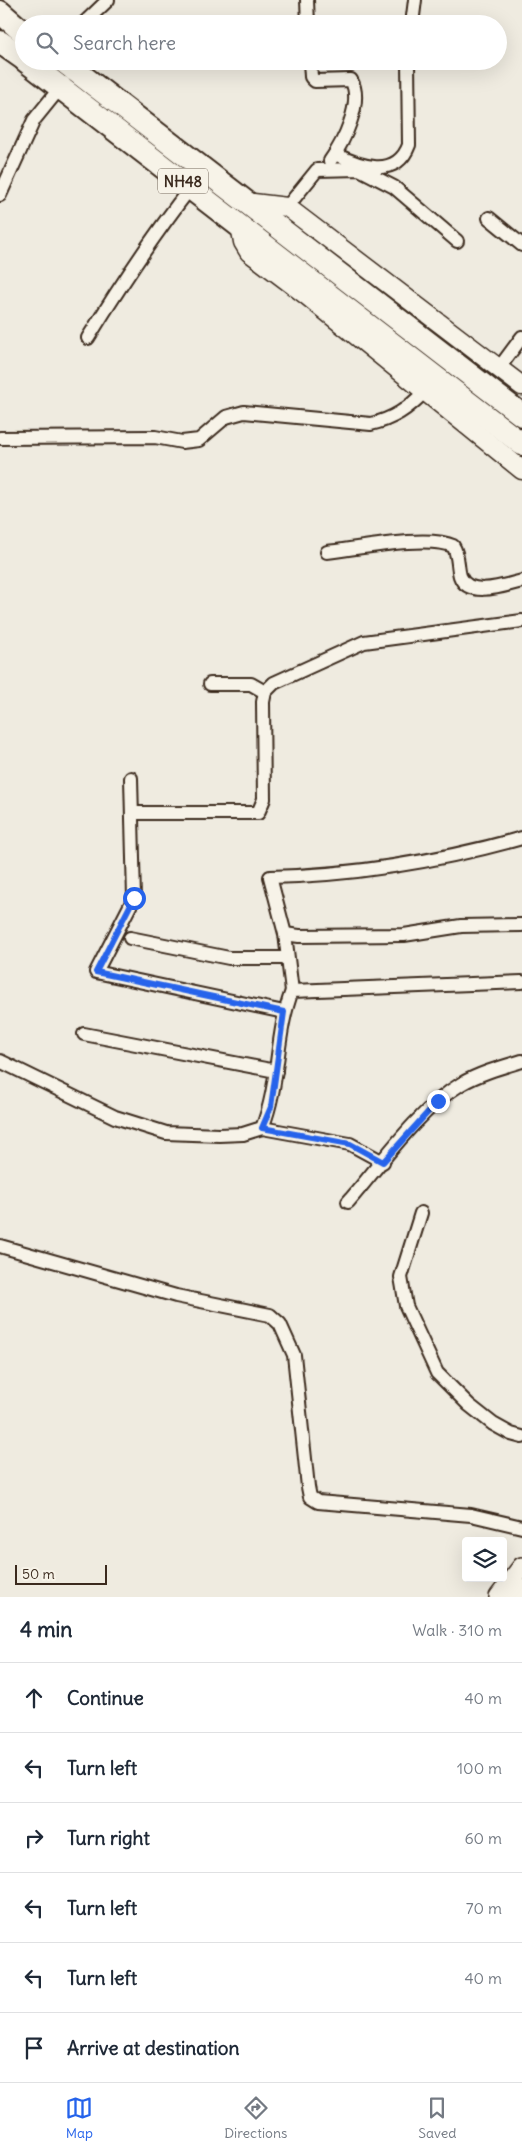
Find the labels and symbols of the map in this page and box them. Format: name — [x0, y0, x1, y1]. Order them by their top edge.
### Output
road number: NH48 — [158, 168, 208, 194]
route start — [123, 887, 146, 910]
route end — [427, 1090, 450, 1113]
scale bar — [15, 1562, 108, 1585]

